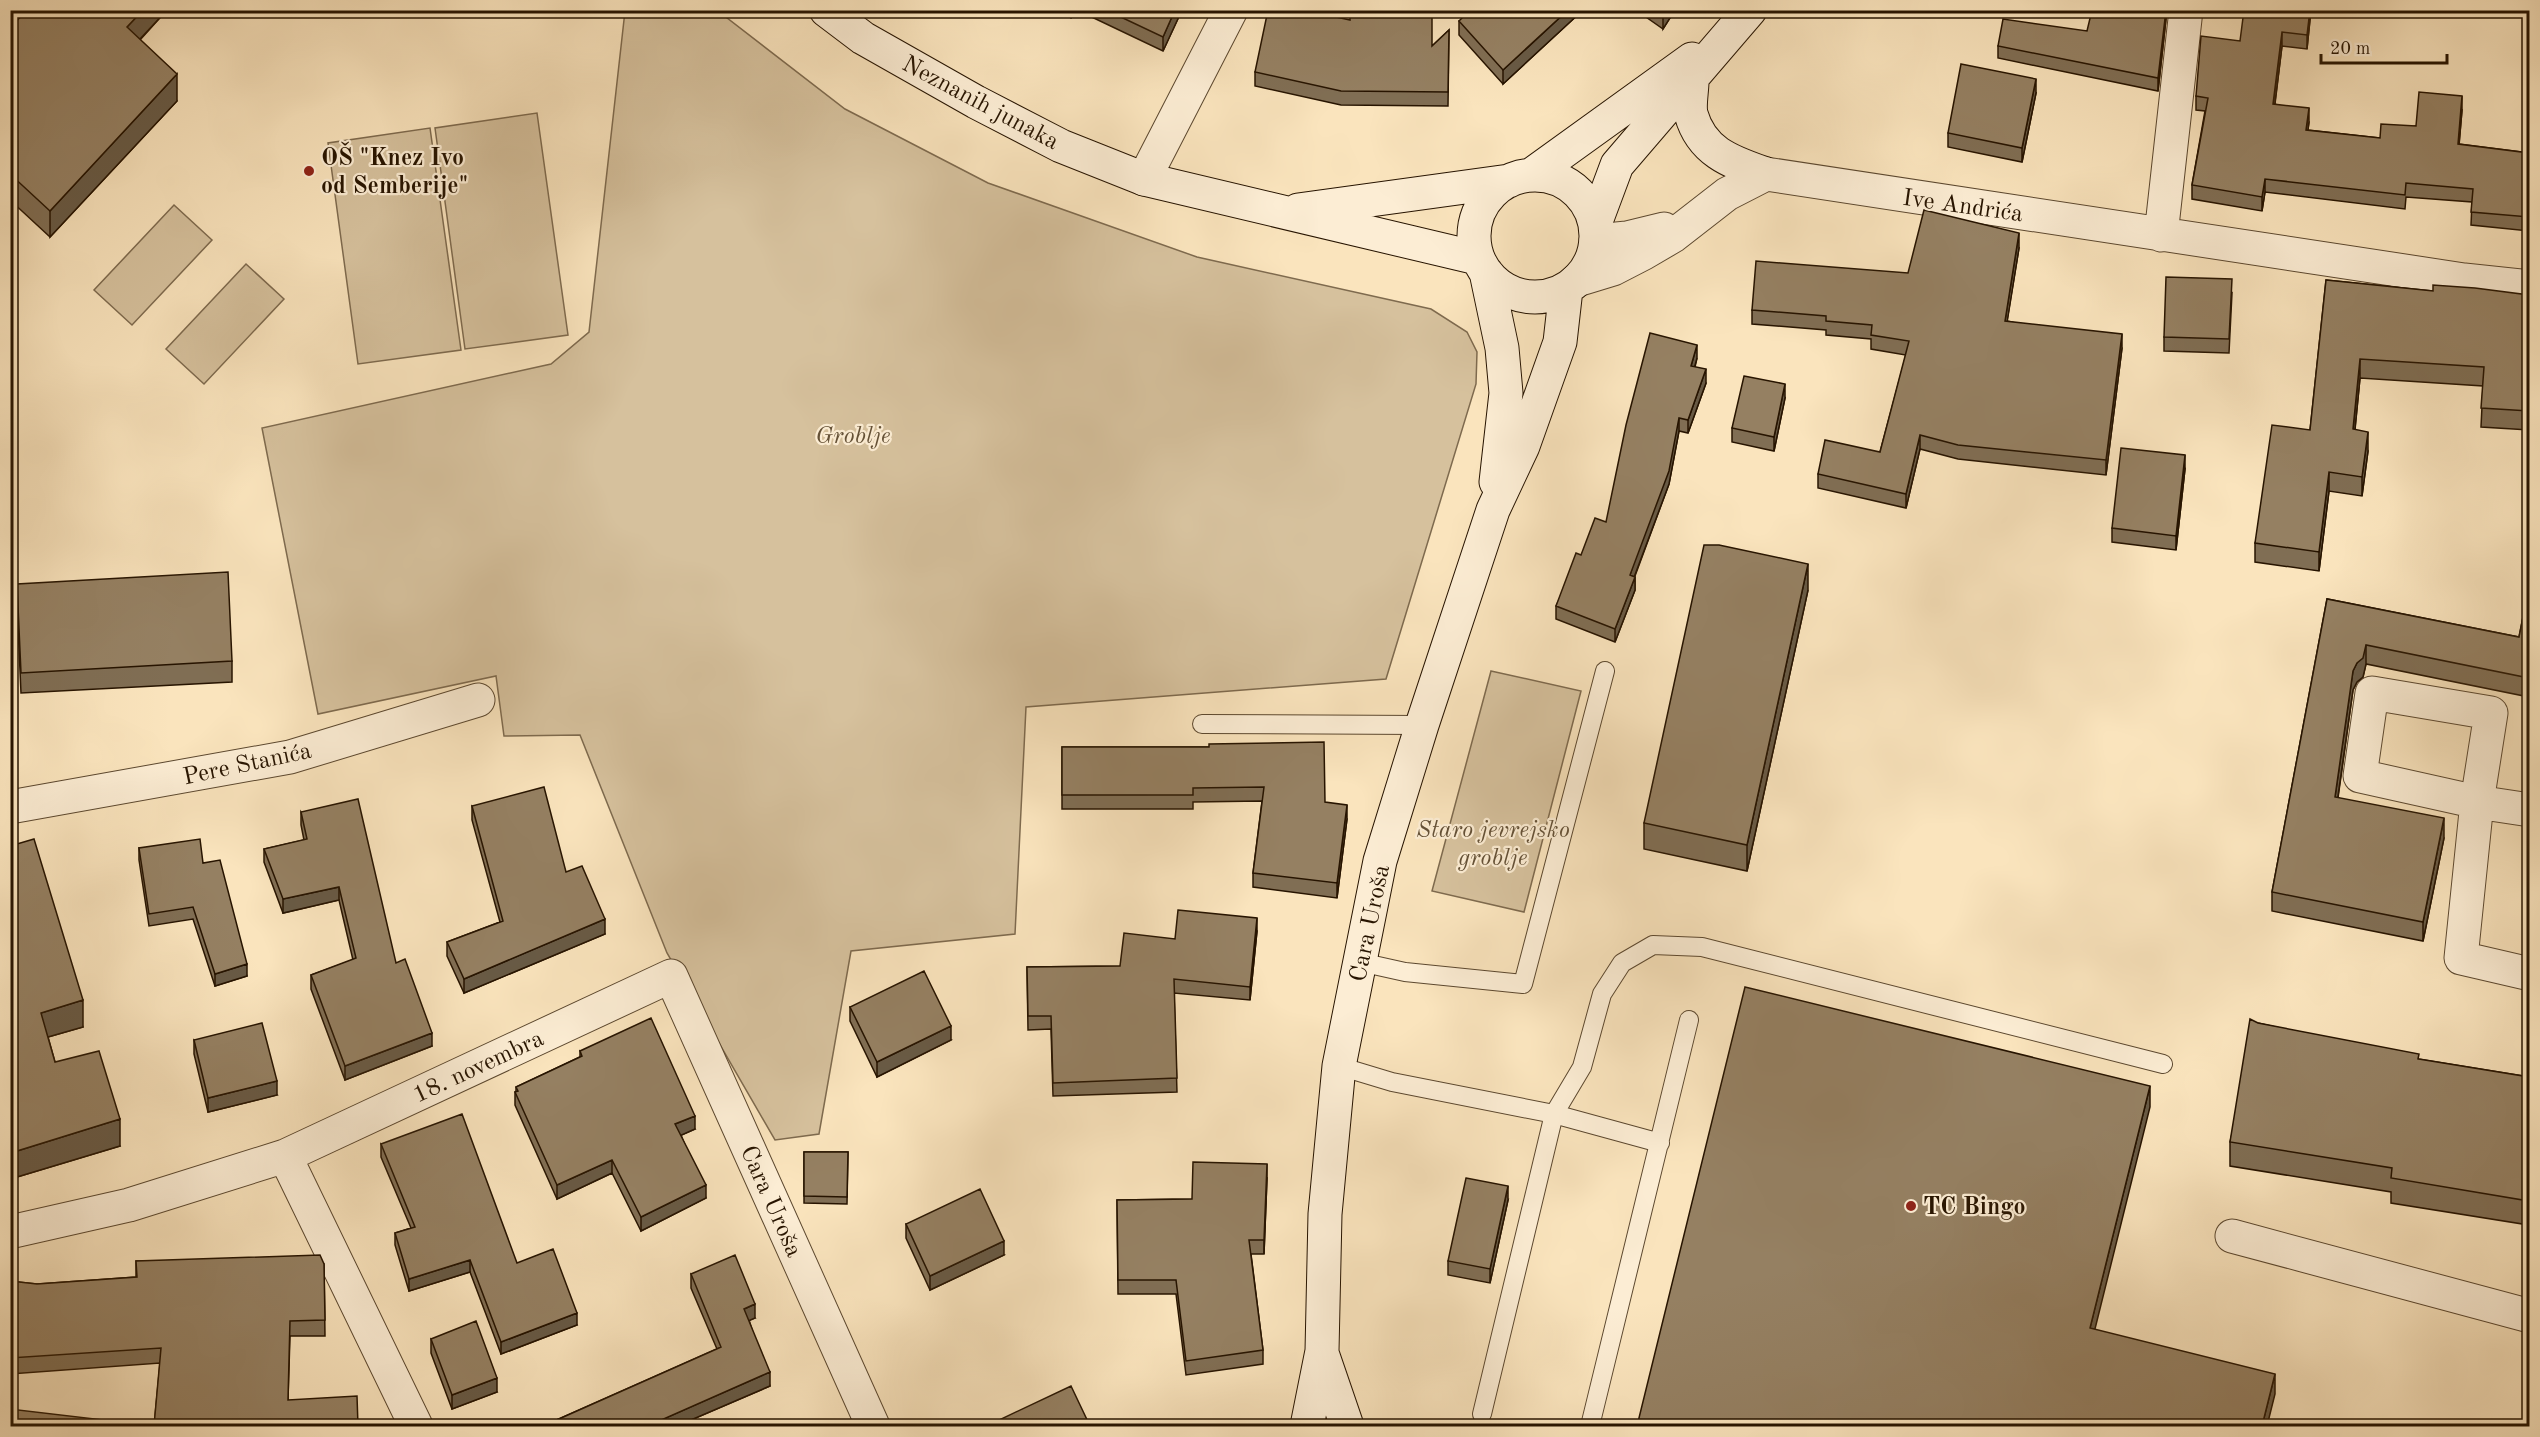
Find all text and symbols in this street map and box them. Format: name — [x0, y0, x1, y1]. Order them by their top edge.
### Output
scale bar — [2321, 27, 2447, 65]
text: 20 m — [2330, 40, 2370, 58]
street label: Neznanih junaka — [898, 52, 1063, 155]
place label: OŠ "Knez Ivo od Semberije" — [321, 141, 468, 199]
marker: OŠ "Knez Ivo od Semberije" — [302, 164, 316, 178]
street label: Ive Andrića — [1901, 187, 2025, 227]
park label: Groblje — [815, 425, 891, 449]
street label: Pere Stanića — [181, 740, 314, 790]
park label: Staro jevrejsko groblje — [1416, 819, 1570, 871]
street label: Cara Uroša — [1347, 863, 1395, 984]
street label: 18. novembra — [410, 1027, 548, 1108]
street label: Cara Uroša — [735, 1143, 805, 1261]
place label: TC Bingo — [1923, 1196, 2026, 1220]
marker: TC Bingo — [1904, 1199, 1918, 1213]

